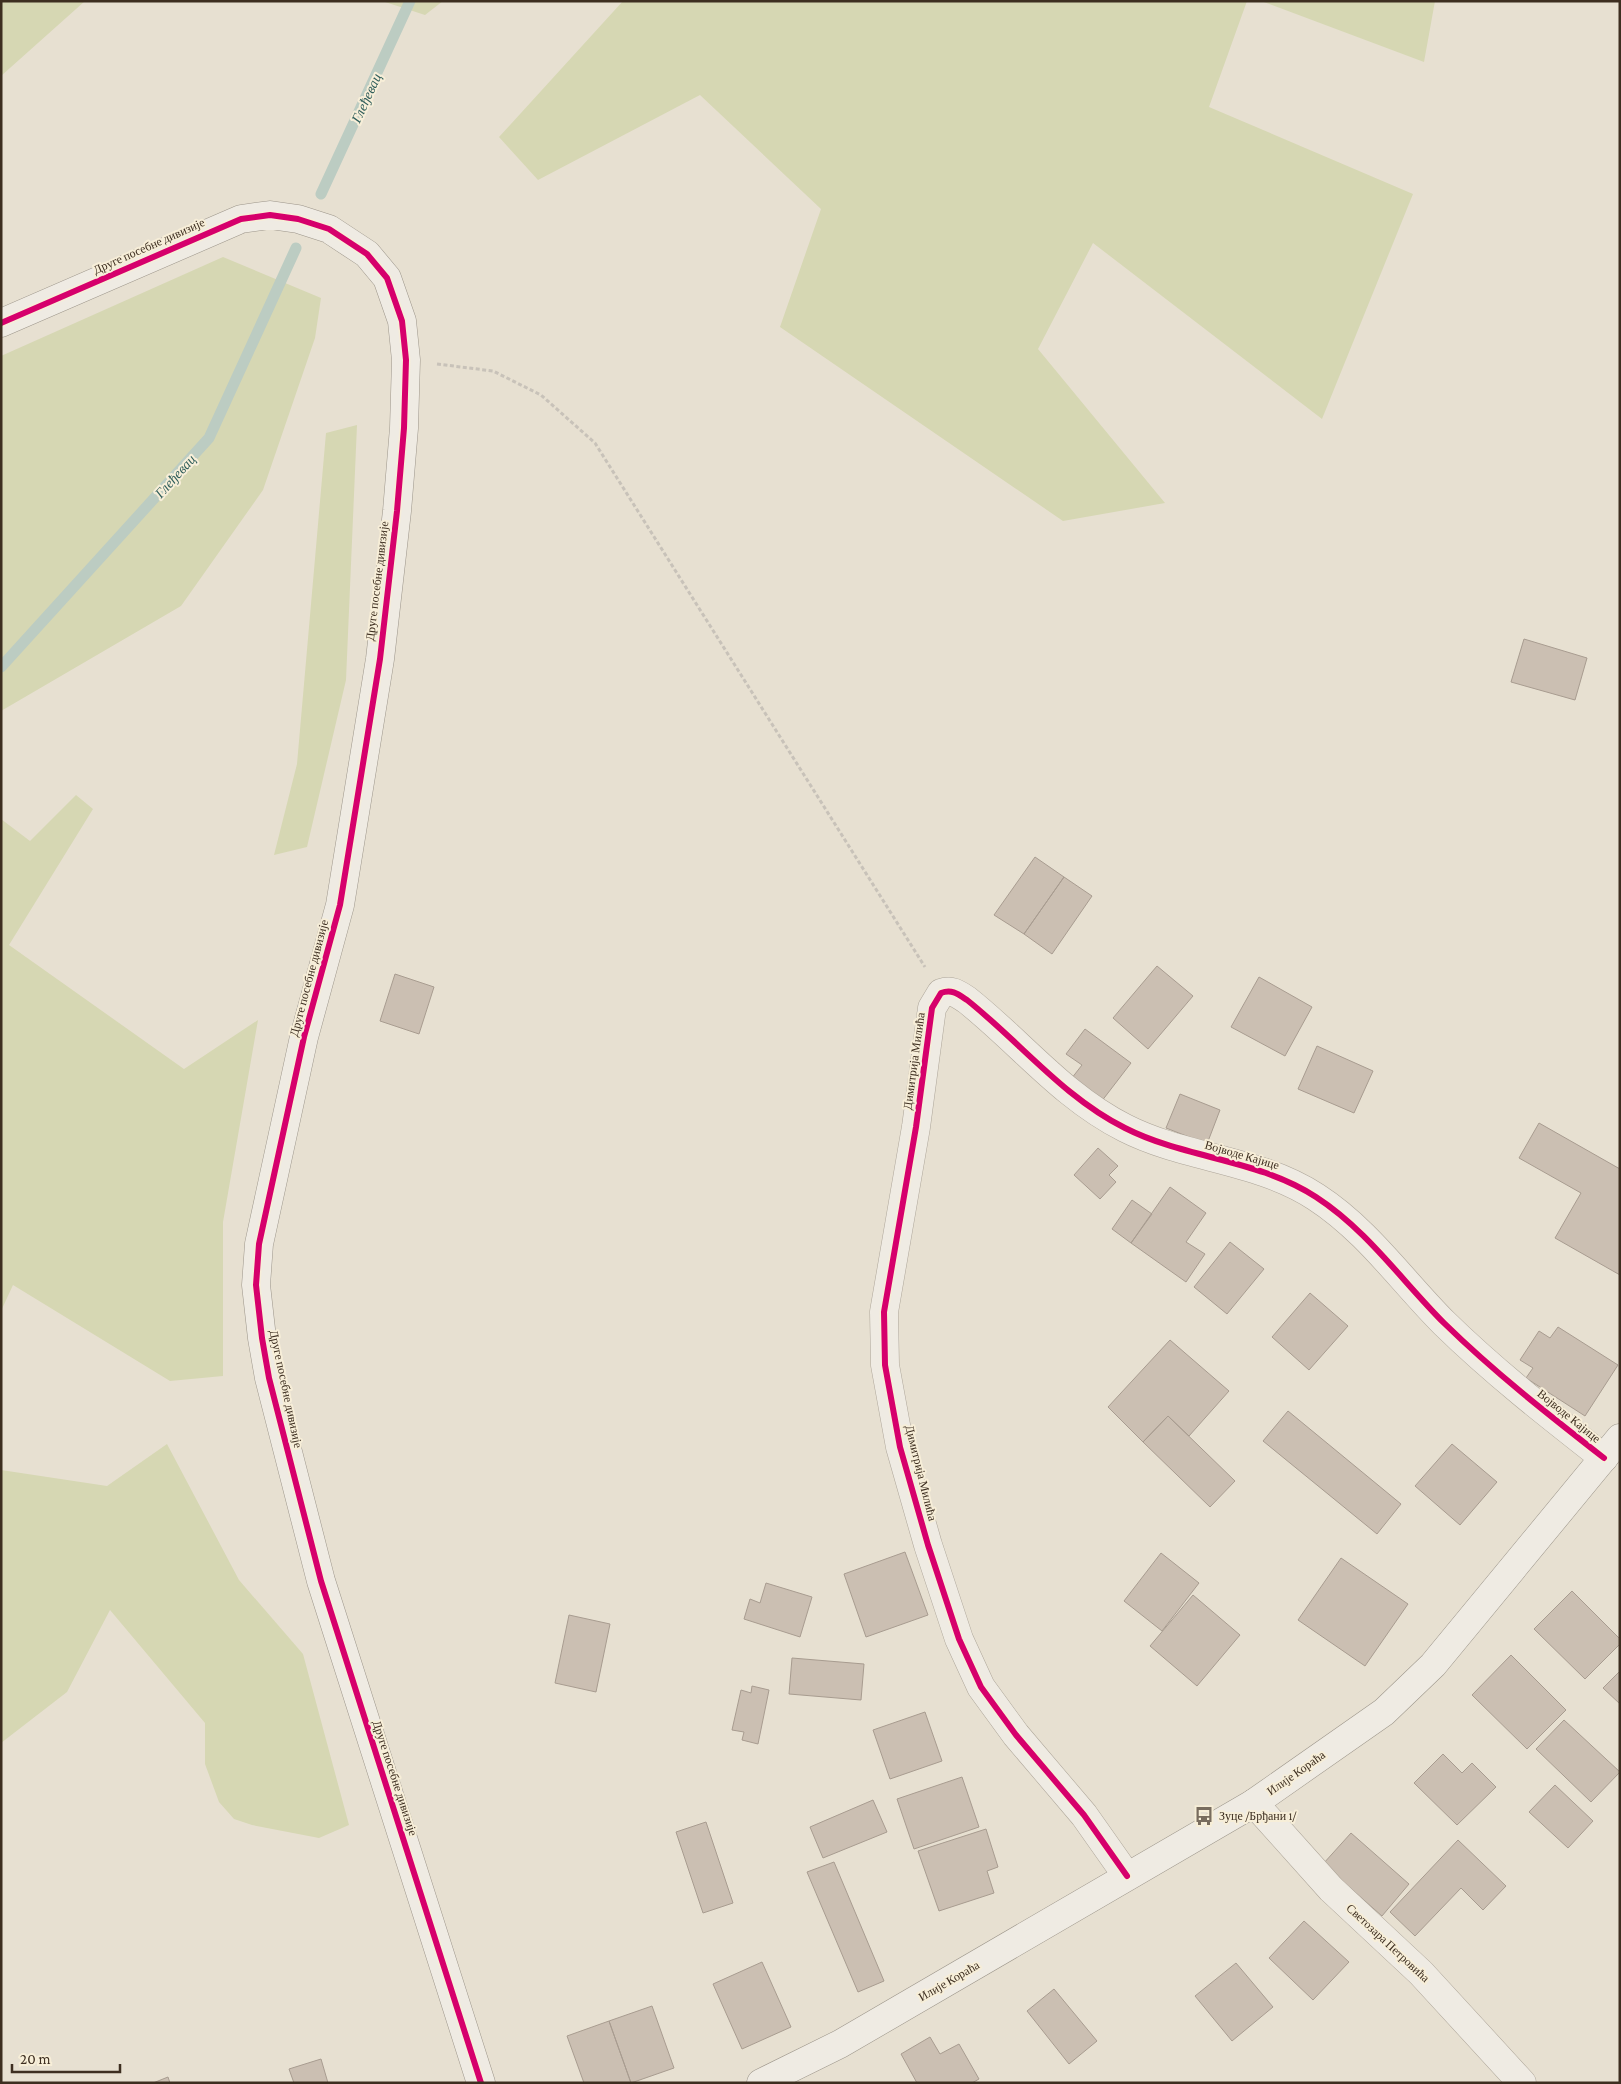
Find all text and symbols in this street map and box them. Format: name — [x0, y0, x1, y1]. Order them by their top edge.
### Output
water label: Глеђевац — [347, 71, 384, 126]
street label: Друге посебне дивизије — [91, 215, 207, 277]
water label: Глеђевац — [151, 451, 199, 502]
street label: Друге посебне дивизије — [363, 520, 391, 642]
street label: Друге посебне дивизије — [287, 918, 331, 1038]
street label: Димитрија Милића — [900, 1011, 928, 1111]
street label: Војводе Кајице — [1203, 1138, 1281, 1172]
street label: Друге посебне дивизије — [267, 1329, 305, 1449]
street label: Војводе Кајице — [1535, 1386, 1603, 1446]
street label: Димитрија Милића — [902, 1424, 940, 1523]
street label: Друге посебне дивизије — [370, 1719, 420, 1837]
street label: Илије Кораћа — [1264, 1747, 1328, 1798]
bus stop icon: Зуце /Брђани 1/ — [1193, 1805, 1215, 1827]
place label: Зуце /Брђани 1/ — [1219, 1809, 1297, 1823]
street label: Светозара Петровића — [1344, 1901, 1433, 1986]
street label: Илије Кораћа — [916, 1958, 983, 2004]
scale bar — [12, 2042, 120, 2074]
text: 20 m — [20, 2051, 51, 2067]

